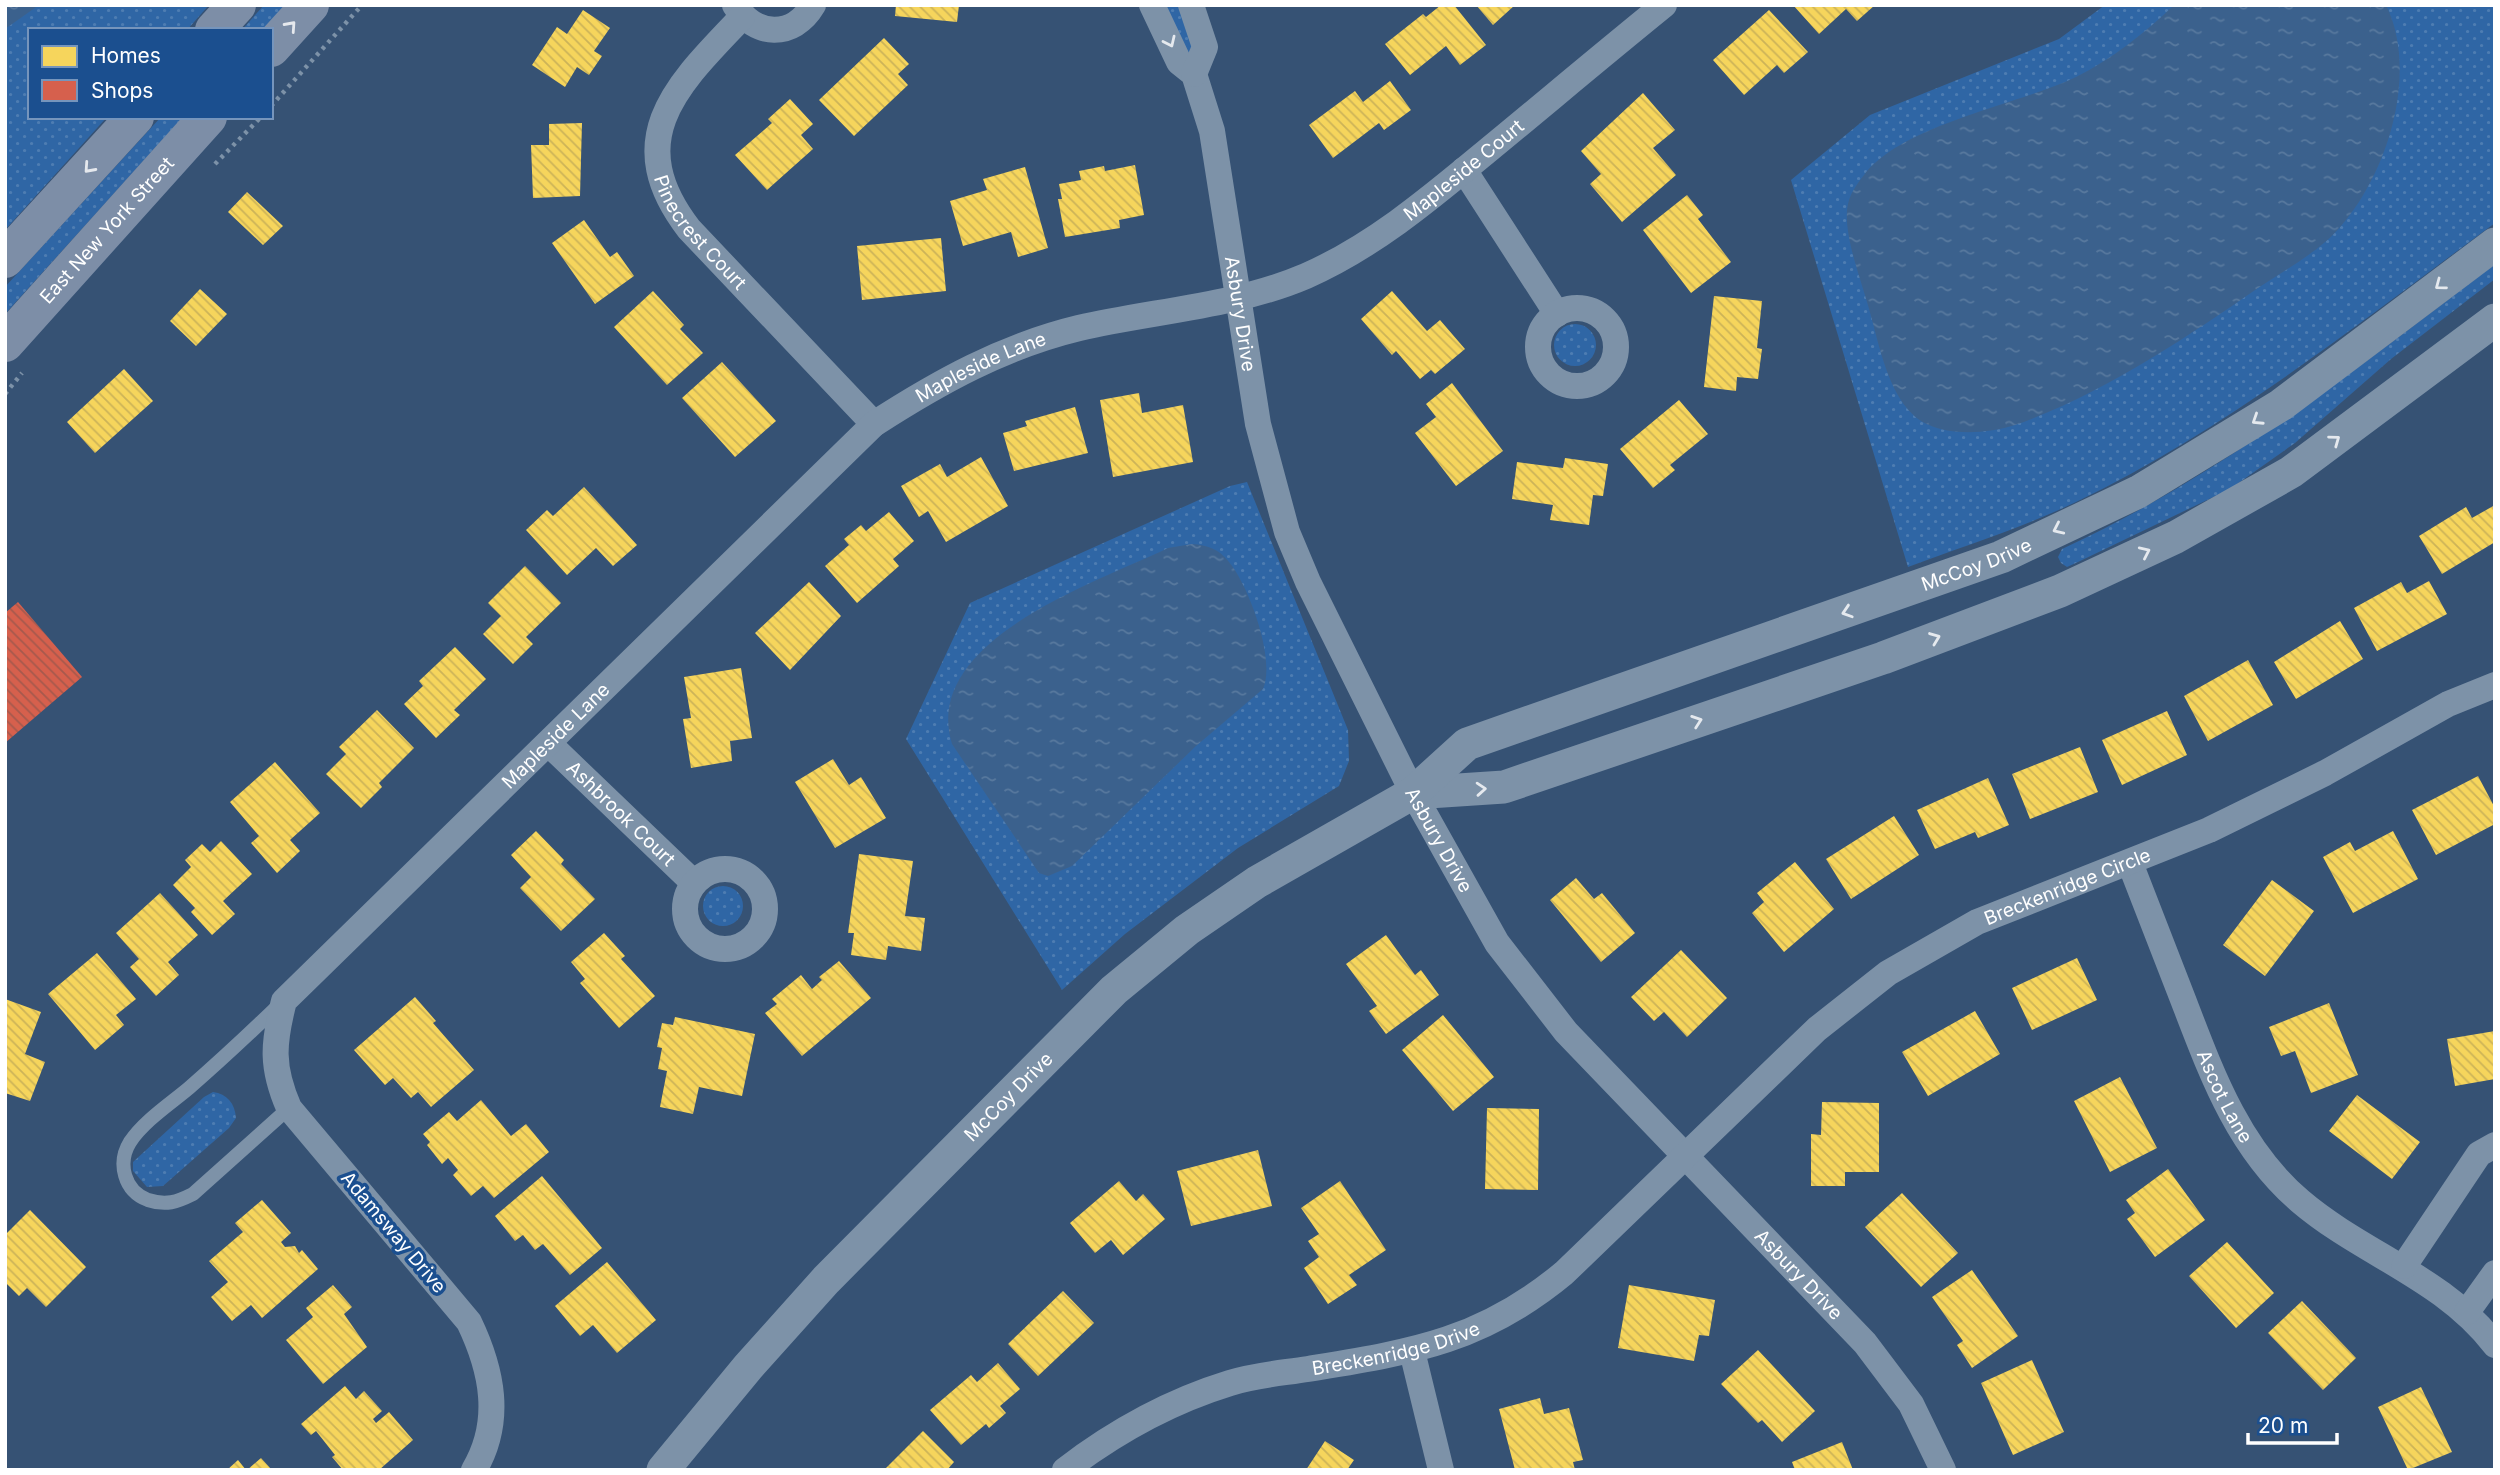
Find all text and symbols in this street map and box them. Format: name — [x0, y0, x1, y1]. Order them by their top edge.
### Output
one-way arrow — [282, 21, 295, 34]
legend — [28, 28, 273, 119]
one-way arrow — [1162, 35, 1176, 47]
text: Homes — [91, 43, 161, 68]
text: Shops — [91, 78, 153, 103]
street label: Mapleside Court — [1399, 115, 1529, 226]
street label: East New York Street — [35, 152, 179, 308]
one-way arrow — [84, 160, 97, 173]
street label: Pinecrest Court — [649, 172, 751, 294]
street label: Asbury Drive — [1220, 254, 1261, 373]
one-way arrow — [2436, 277, 2448, 289]
street label: Mapleside Lane — [912, 327, 1049, 408]
one-way arrow — [2252, 411, 2265, 424]
one-way arrow — [2327, 436, 2340, 448]
one-way arrow — [2053, 521, 2065, 535]
street label: McCoy Drive — [1918, 533, 2035, 596]
one-way arrow — [2138, 546, 2150, 560]
one-way arrow — [1841, 604, 1853, 618]
one-way arrow — [1929, 632, 1941, 646]
street label: Mapleside Lane — [497, 678, 615, 794]
one-way arrow — [1691, 715, 1703, 729]
street label: Ashbrook Court — [562, 756, 680, 871]
one-way arrow — [1475, 781, 1486, 796]
street label: Asbury Drive — [1400, 784, 1477, 897]
street label: Breckenridge Circle — [1981, 843, 2154, 930]
street label: Ascot Lane — [2192, 1047, 2257, 1147]
street label: McCoy Drive — [960, 1048, 1058, 1146]
street label: Adamsway Drive — [336, 1167, 451, 1298]
street label: Asbury Drive — [1750, 1225, 1847, 1325]
street label: Breckenridge Drive — [1310, 1317, 1483, 1380]
scale bar — [2248, 1402, 2337, 1446]
text: 20 m — [2258, 1413, 2308, 1438]

